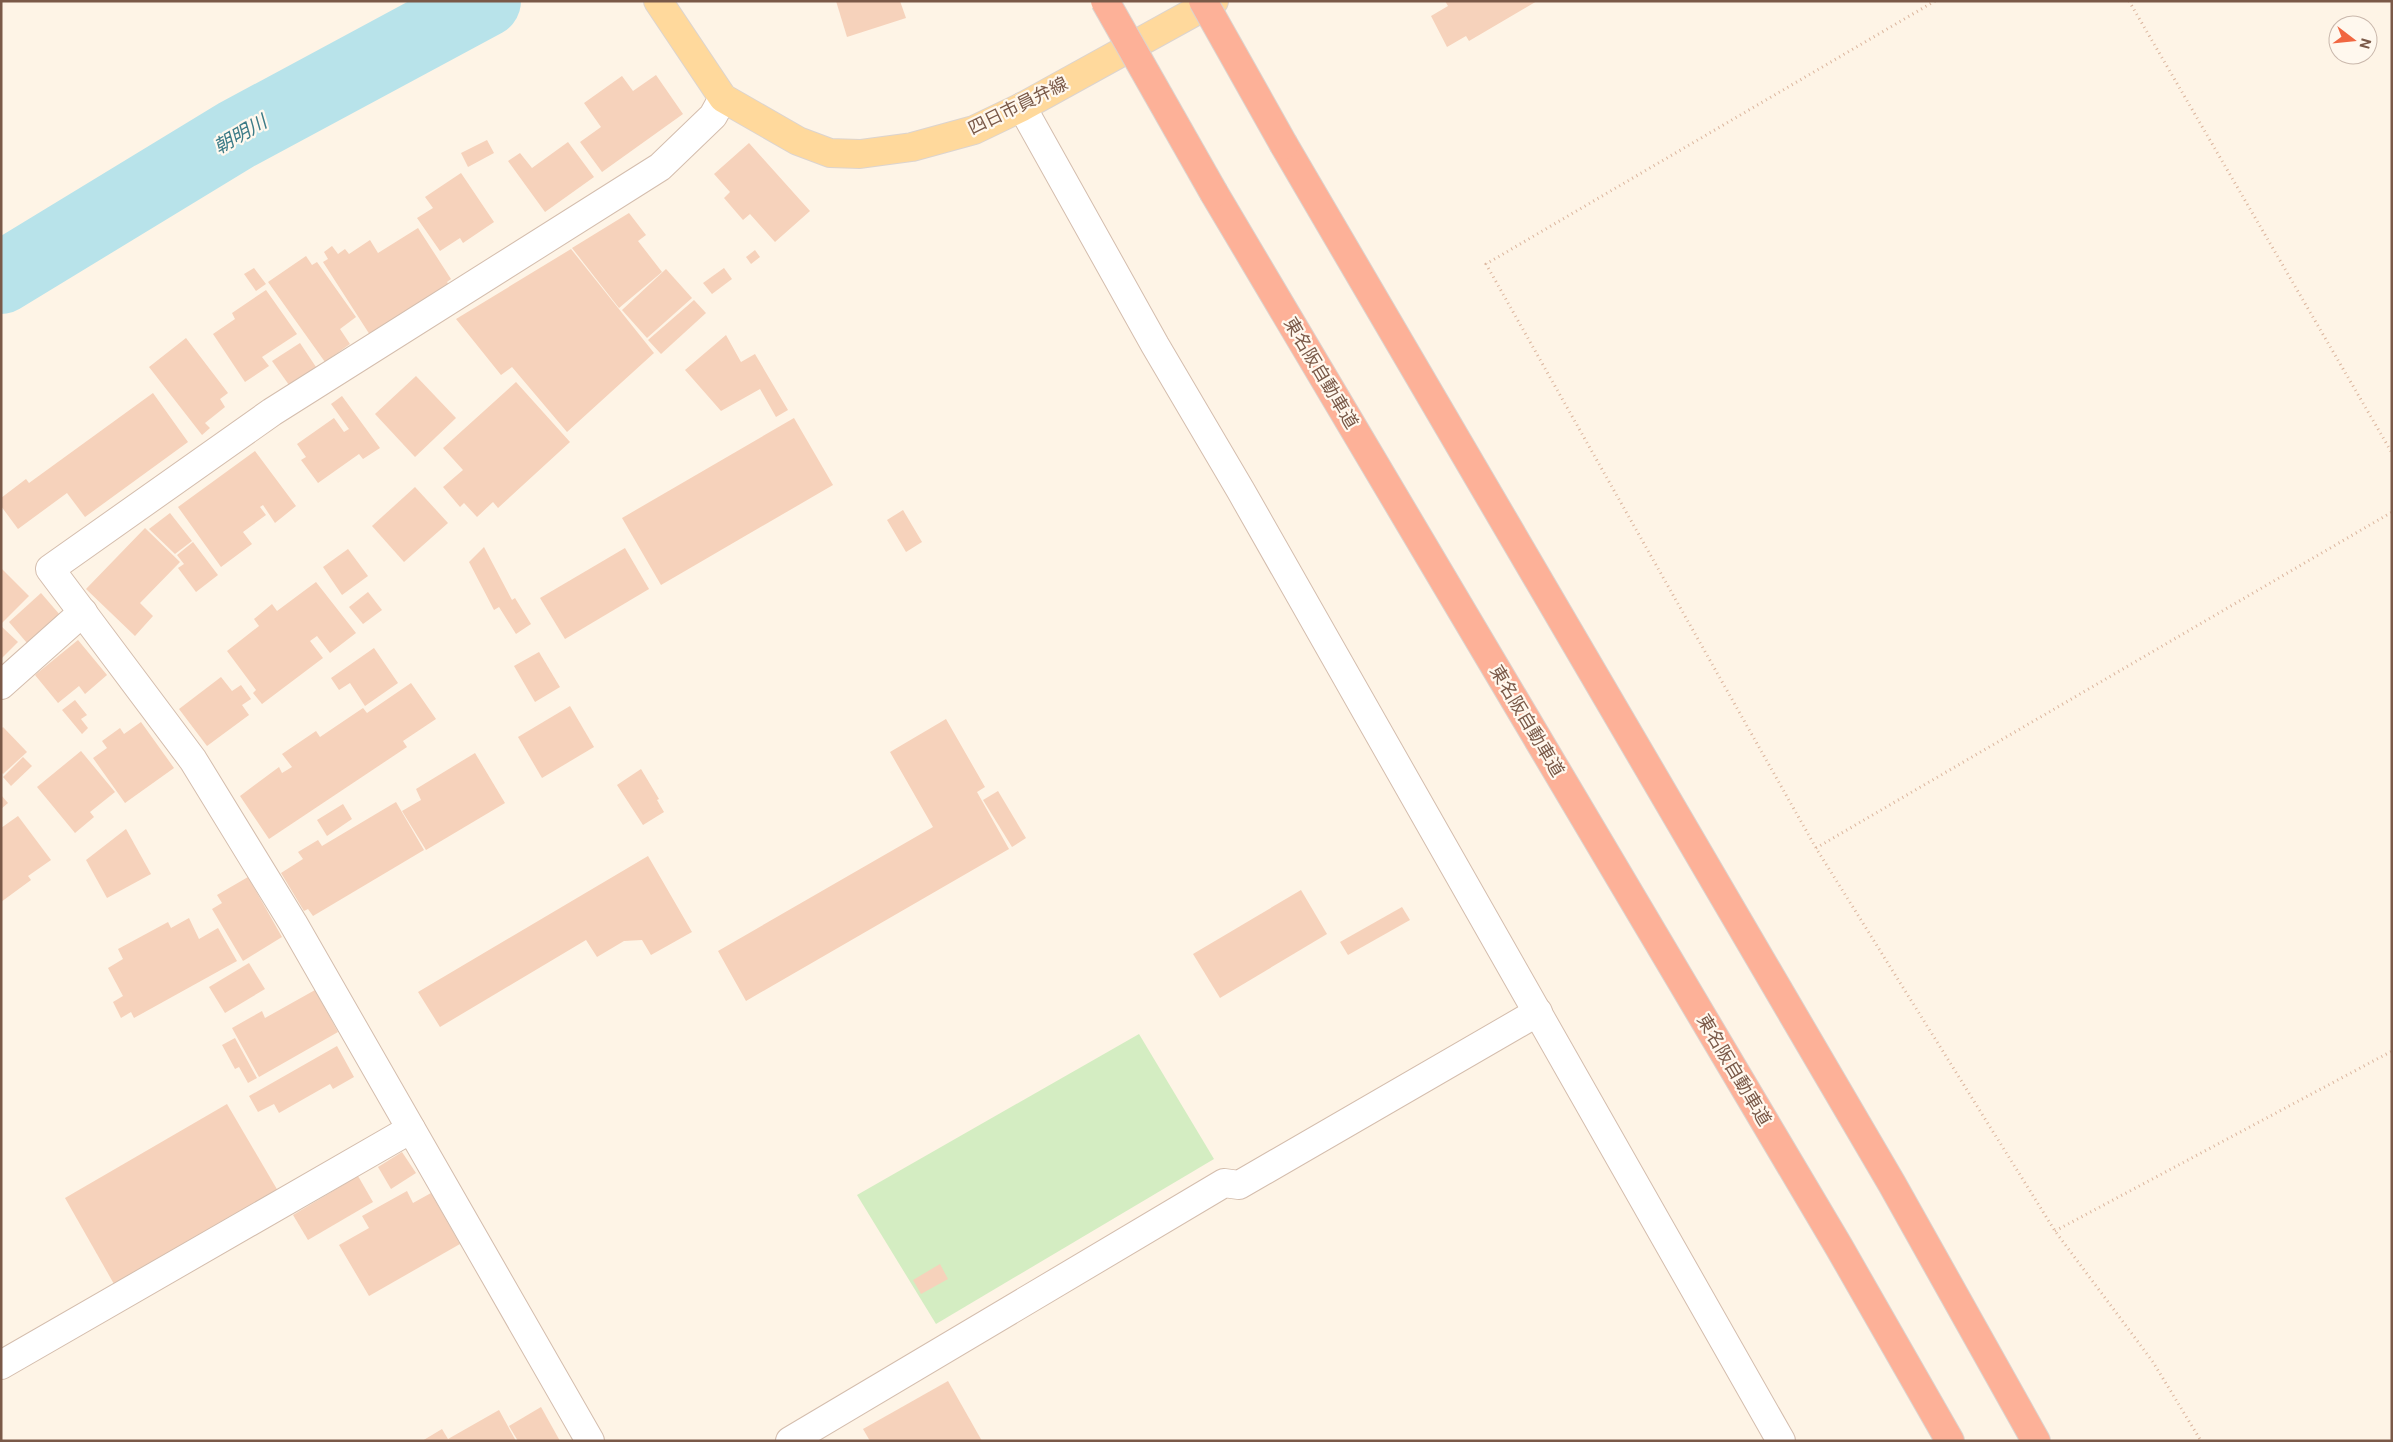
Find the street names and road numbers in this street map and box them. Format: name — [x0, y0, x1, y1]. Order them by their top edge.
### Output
street label: 四日市員弁線 — [965, 72, 1071, 139]
street label: 東名阪自動車道 — [1280, 313, 1363, 432]
street label: 東名阪自動車道 — [1486, 661, 1569, 780]
street label: 東名阪自動車道 — [1693, 1010, 1776, 1129]

